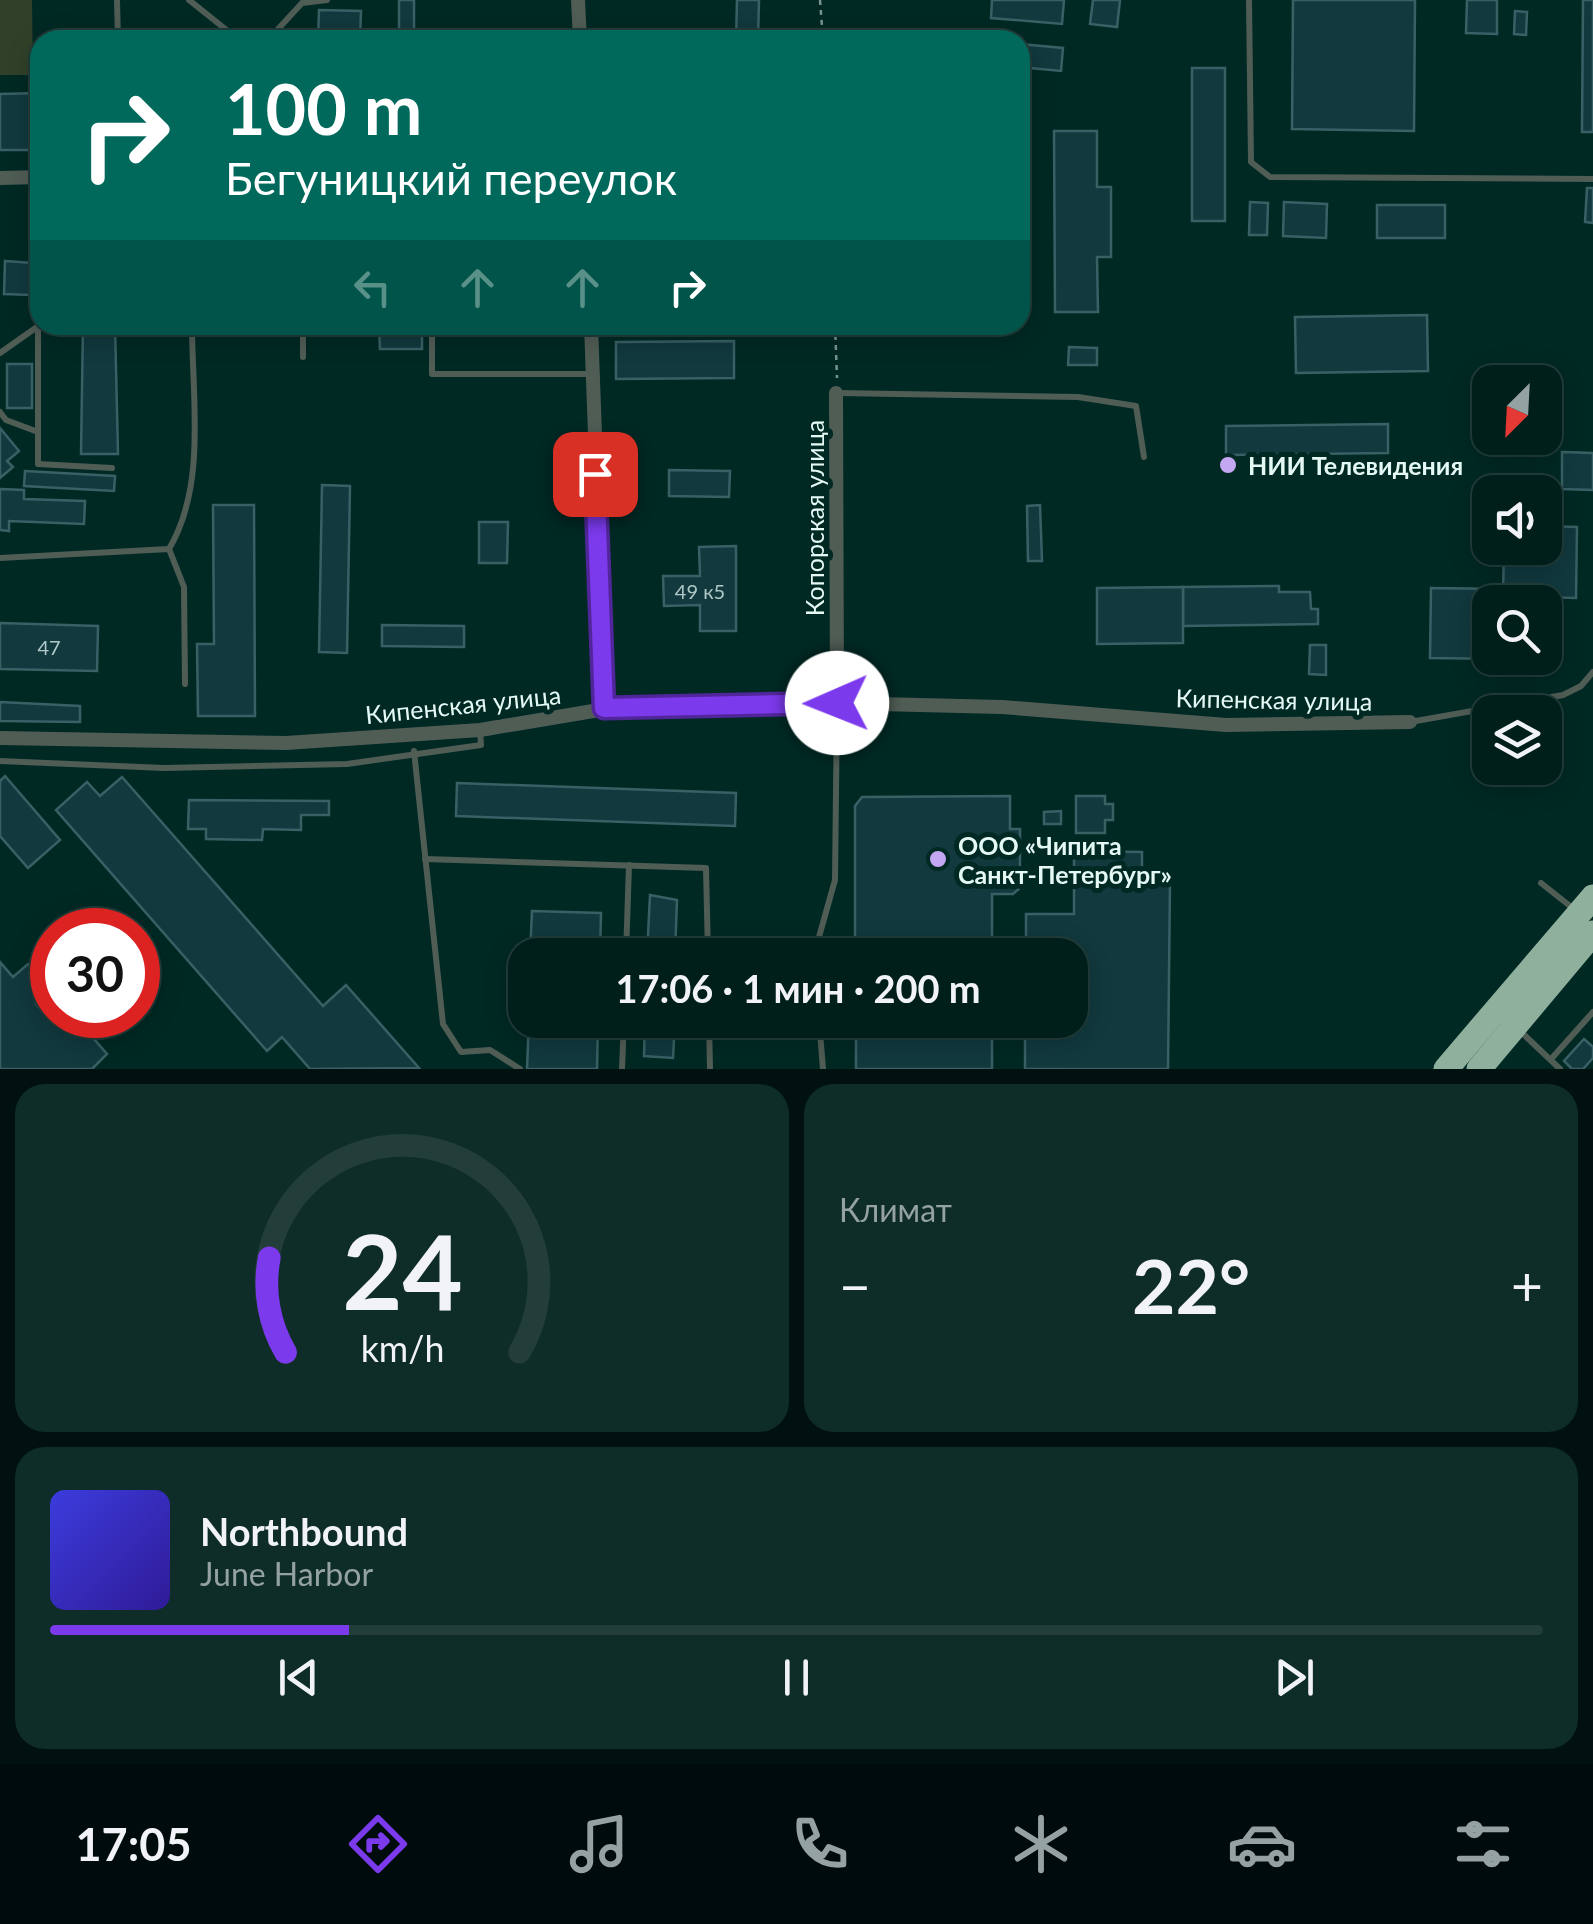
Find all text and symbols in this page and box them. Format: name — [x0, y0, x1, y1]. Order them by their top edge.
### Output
text: 100 m — [225, 66, 422, 150]
icon: right — [60, 70, 190, 200]
text: Бегуницкий переулок — [225, 151, 677, 205]
icon: left — [345, 260, 400, 315]
icon: ahead — [450, 260, 505, 315]
icon: ahead — [555, 260, 610, 315]
icon: right — [660, 260, 715, 315]
north arrow — [1472, 365, 1562, 455]
map controls — [1472, 365, 1562, 785]
street label: Копорская улица — [799, 420, 829, 616]
pin — [553, 432, 638, 517]
icon: arrive — [568, 447, 623, 502]
place label: НИИ Телевидения — [1248, 450, 1463, 480]
marker: НИИ Телевидения — [1217, 454, 1239, 476]
button: sound — [1472, 475, 1562, 565]
house number: 49 к5 — [675, 579, 725, 603]
button: search — [1472, 585, 1562, 675]
house number: 47 — [37, 635, 61, 659]
position arrow — [785, 651, 889, 755]
street label: Кипенская улица — [364, 679, 562, 729]
street label: Кипенская улица — [1175, 682, 1373, 716]
button: layers — [1472, 695, 1562, 785]
place label: ООО «Чипита Санкт-Петербург» — [958, 830, 1172, 889]
marker: ООО «Чипита Санкт-Петербург» — [927, 848, 949, 870]
speed limit sign: 30 — [30, 908, 160, 1038]
text: 17:06 · 1 мин · 200 m — [615, 965, 981, 1011]
text: Климат — [839, 1190, 952, 1229]
text: 24 — [342, 1207, 462, 1332]
text: 22° — [1132, 1240, 1250, 1330]
text: − — [839, 1252, 871, 1318]
text: + — [1511, 1252, 1543, 1318]
text: km/h — [360, 1327, 444, 1370]
text: Northbound — [200, 1508, 408, 1554]
text: June Harbor — [200, 1554, 373, 1593]
icon: previous — [271, 1650, 326, 1705]
icon: pause — [769, 1650, 824, 1705]
icon: next — [1267, 1650, 1322, 1705]
icon: directions — [343, 1809, 413, 1879]
icon: music — [564, 1809, 634, 1879]
icon: phone — [785, 1809, 855, 1879]
icon: climate — [1006, 1809, 1076, 1879]
icon: car — [1227, 1809, 1297, 1879]
icon: filters — [1448, 1809, 1518, 1879]
text: 17:05 — [76, 1817, 192, 1871]

